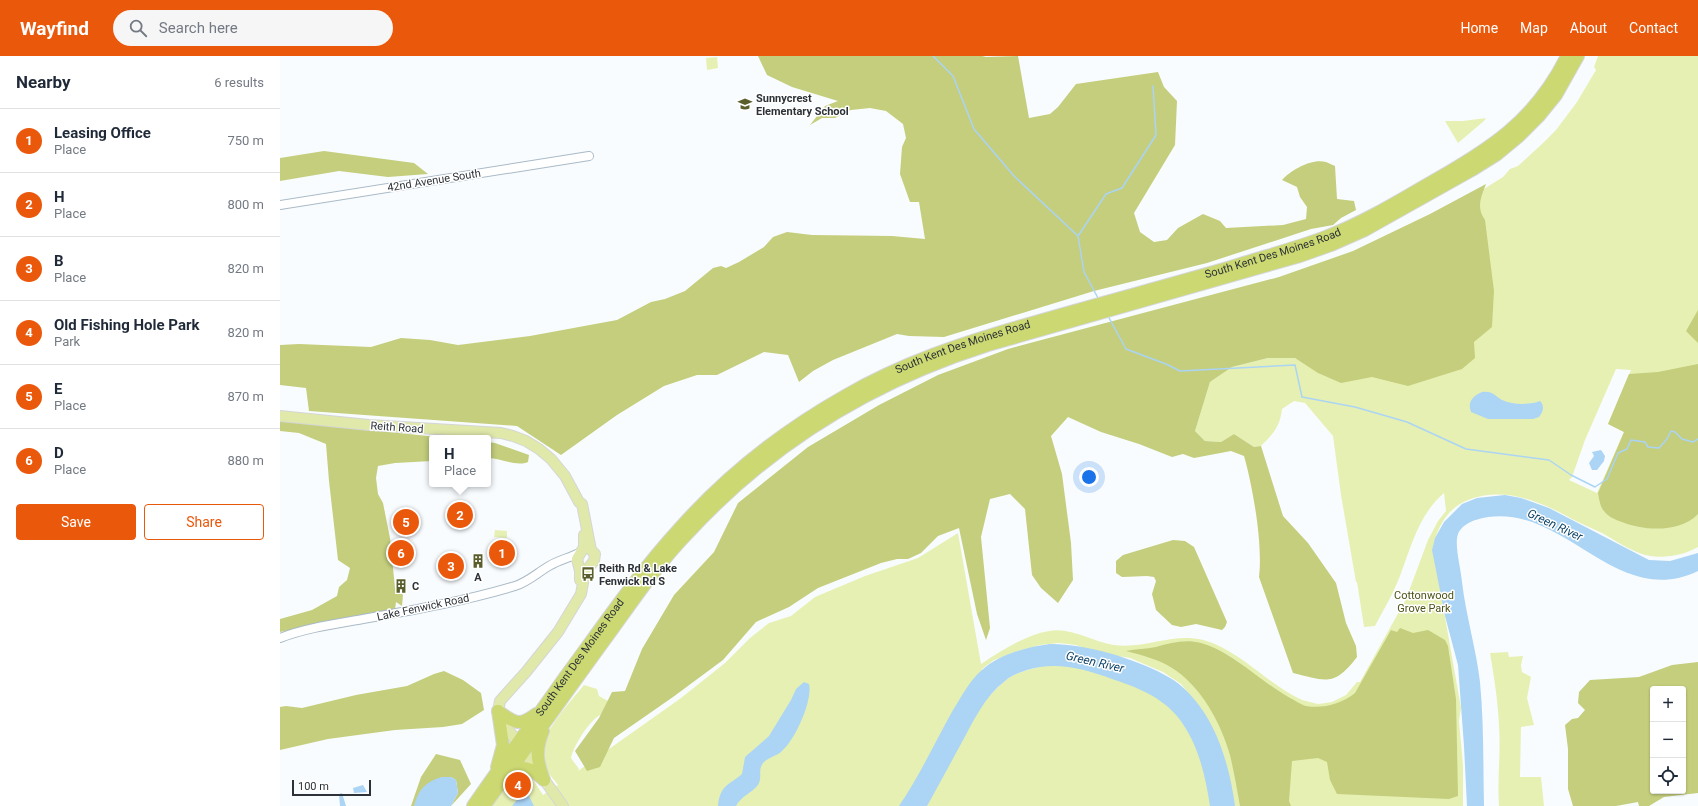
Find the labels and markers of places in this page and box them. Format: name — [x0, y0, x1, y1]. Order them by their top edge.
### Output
place label: Sunnycrest Elementary School — [756, 92, 849, 118]
school or university icon: Sunnycrest Elementary School — [737, 96, 753, 112]
pin: 2 — [447, 500, 473, 530]
pin: 5 — [393, 507, 419, 537]
pin: 6 — [388, 538, 414, 568]
pin: 1 — [489, 538, 515, 568]
pin: 3 — [438, 551, 464, 581]
building icon: A — [470, 553, 486, 569]
place label: Reith Rd & Lake Fenwick Rd S — [599, 562, 677, 588]
bus stop icon: Reith Rd & Lake Fenwick Rd S — [580, 566, 596, 582]
place label: A — [474, 571, 482, 584]
building icon: C — [393, 578, 409, 594]
place label: C — [412, 580, 419, 593]
pin: 4 — [505, 770, 531, 800]

